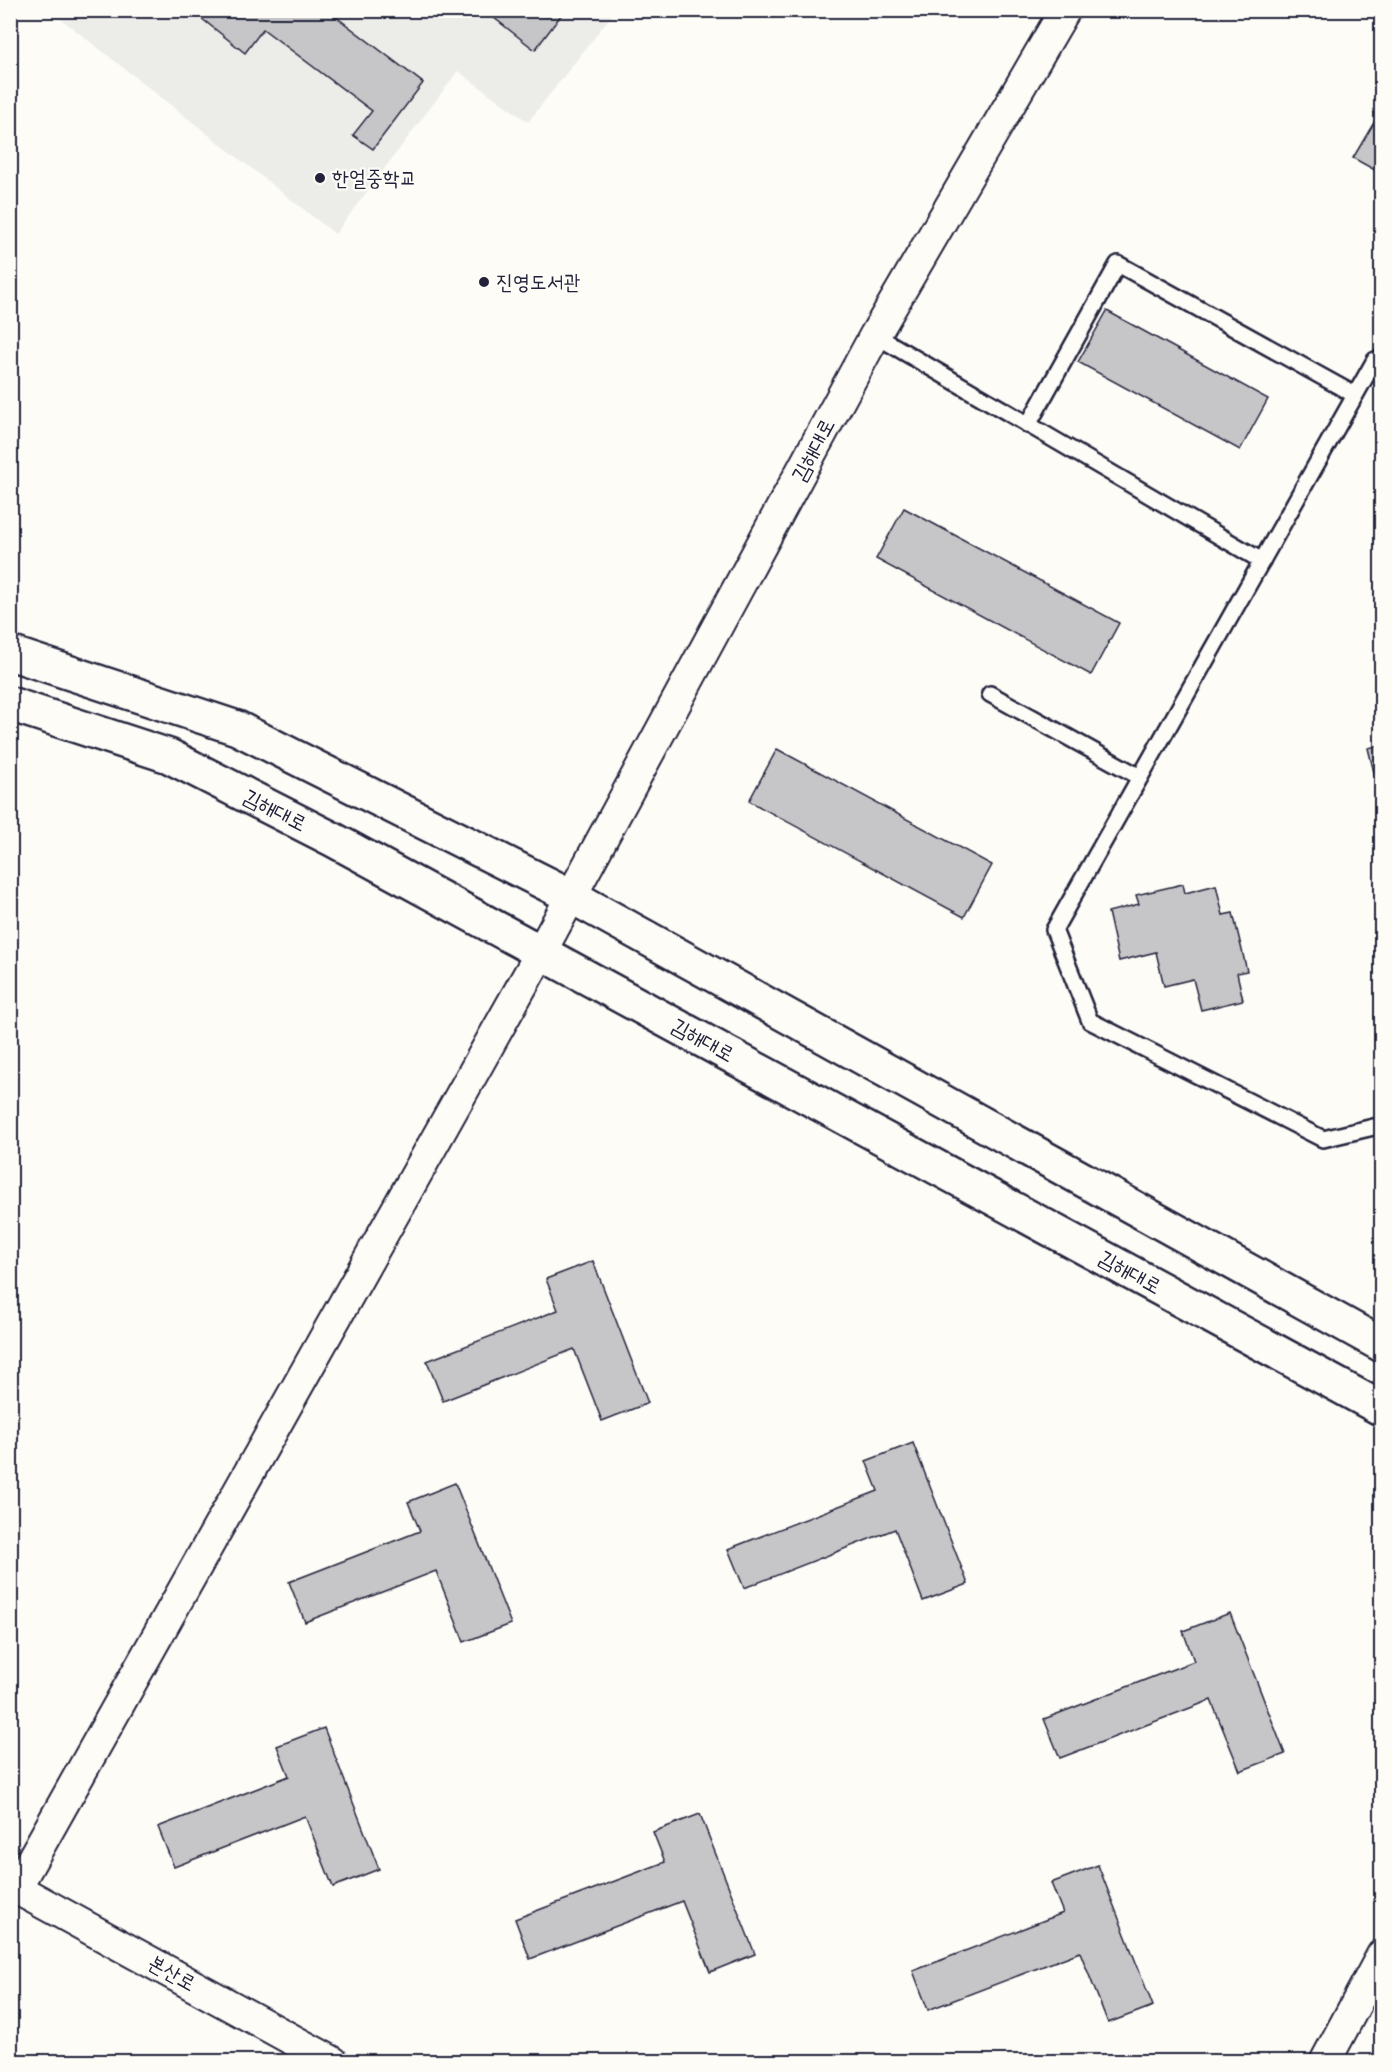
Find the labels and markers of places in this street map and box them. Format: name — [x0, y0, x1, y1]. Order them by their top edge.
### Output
place label: 한얼중학교 — [332, 164, 417, 191]
marker: 한얼중학교 — [313, 171, 327, 185]
place label: 진영도서관 — [496, 268, 581, 295]
marker: 진영도서관 — [477, 275, 491, 289]

